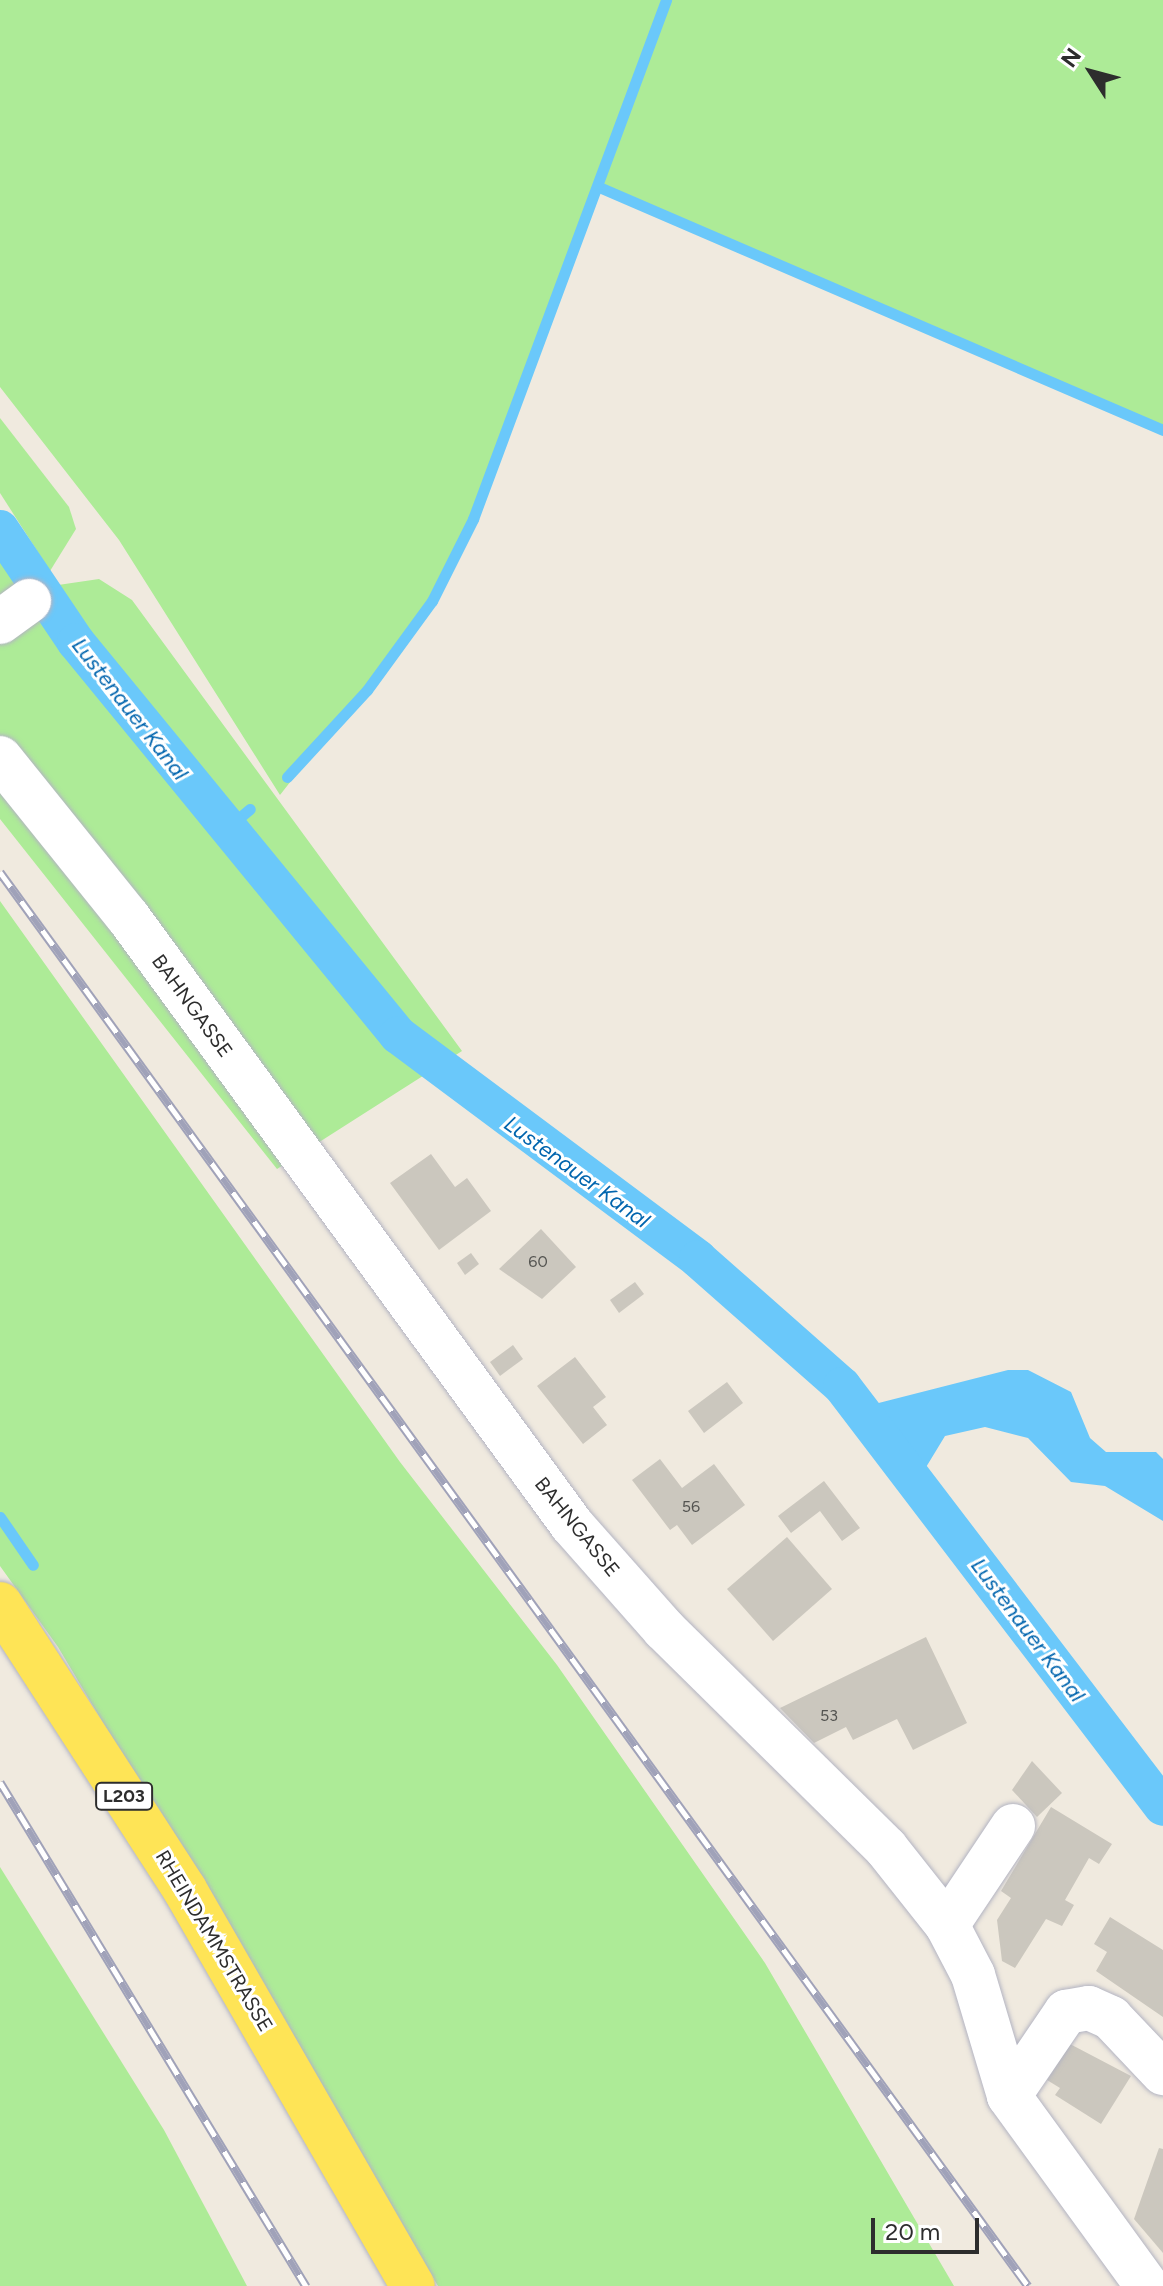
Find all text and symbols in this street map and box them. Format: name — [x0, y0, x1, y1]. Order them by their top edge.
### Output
north arrow — [1051, 32, 1131, 112]
text: N — [1055, 43, 1087, 72]
water label: Lustenauer Kanal — [66, 633, 194, 785]
street label: BAHNGASSE — [147, 950, 237, 1062]
water label: Lustenauer Kanal — [499, 1110, 655, 1234]
house number: 60 — [528, 1252, 548, 1272]
street label: BAHNGASSE — [530, 1472, 624, 1582]
house number: 56 — [682, 1497, 700, 1517]
water label: Lustenauer Kanal — [965, 1553, 1091, 1707]
house number: 53 — [820, 1706, 838, 1726]
road number: L203 — [94, 1782, 154, 1810]
street label: RHEINDAMMSTRASSE — [150, 1846, 278, 2036]
scale bar — [875, 2202, 983, 2252]
text: 20 m — [885, 2217, 940, 2246]

